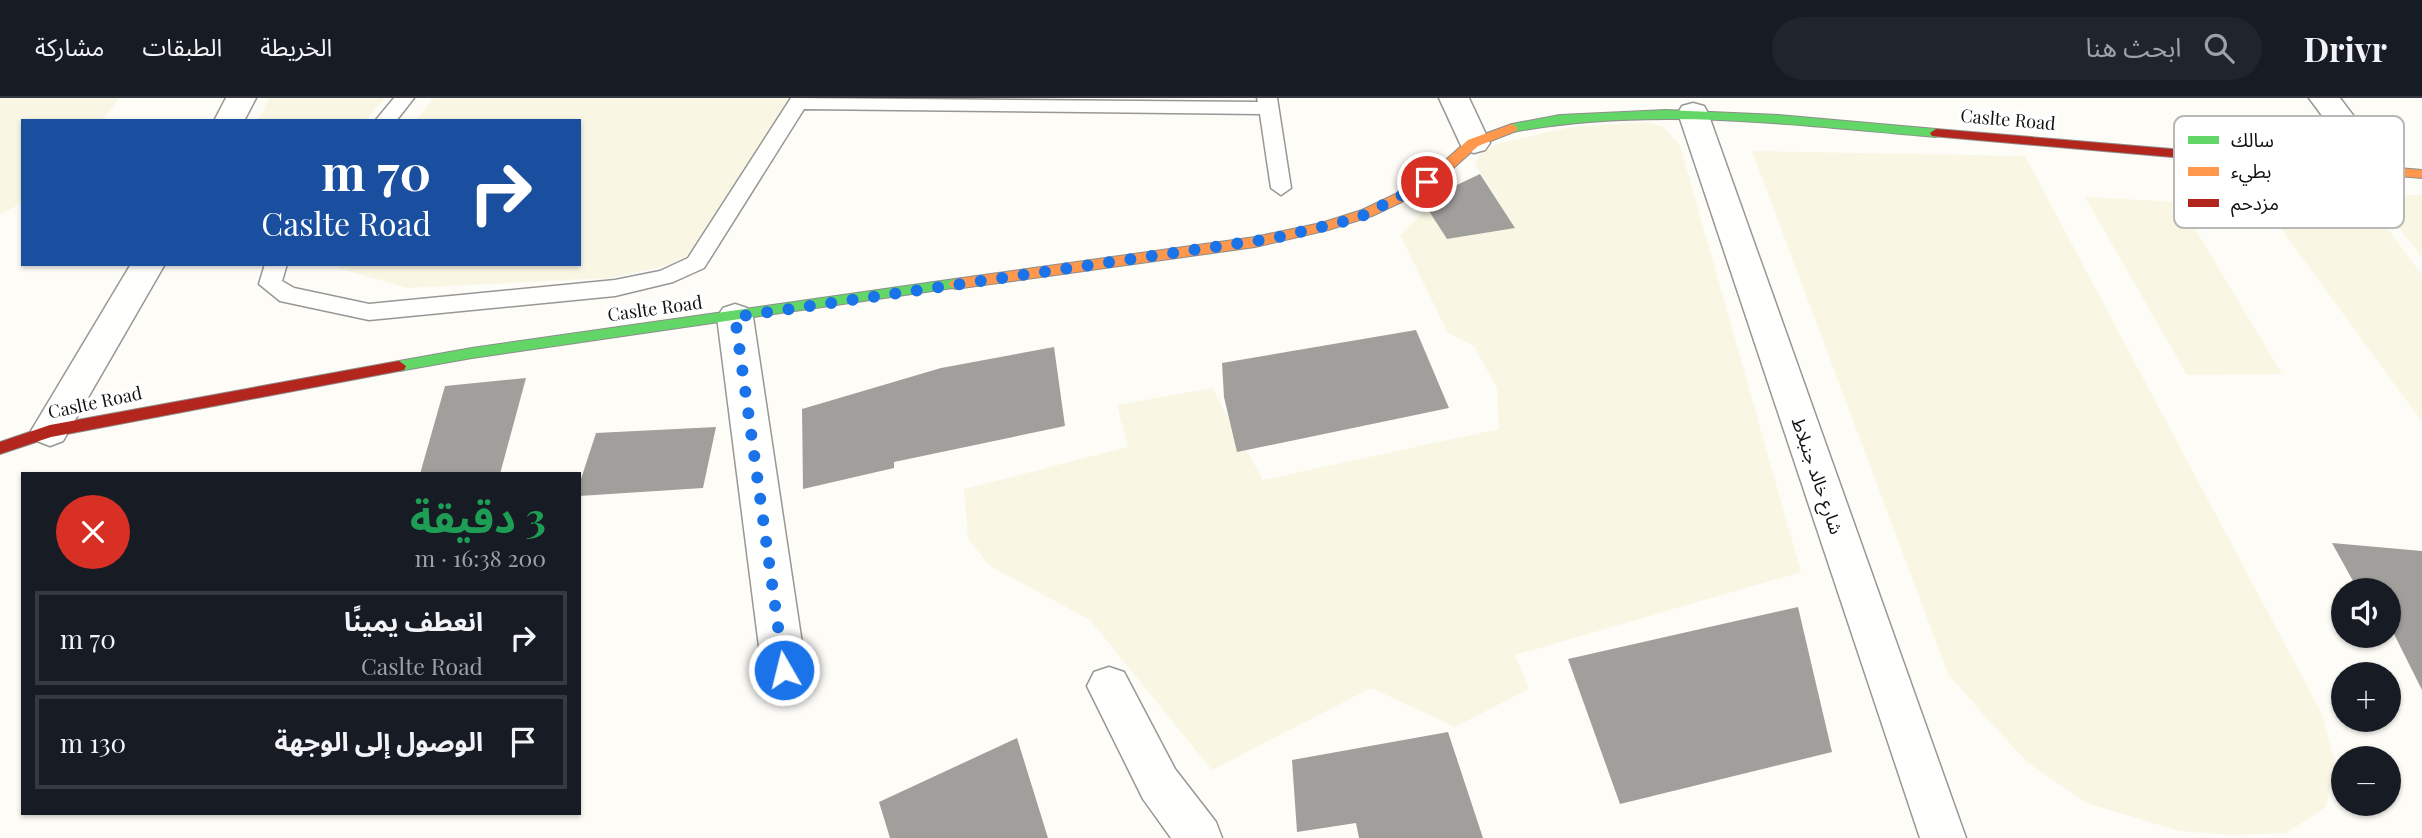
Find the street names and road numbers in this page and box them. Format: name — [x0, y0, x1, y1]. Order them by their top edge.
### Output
street label: Caslte Road — [1959, 103, 2057, 135]
street label: Caslte Road — [606, 289, 704, 327]
street label: Caslte Road — [46, 380, 144, 424]
street label: شارع خالد جنبلاط — [1784, 414, 1849, 538]

